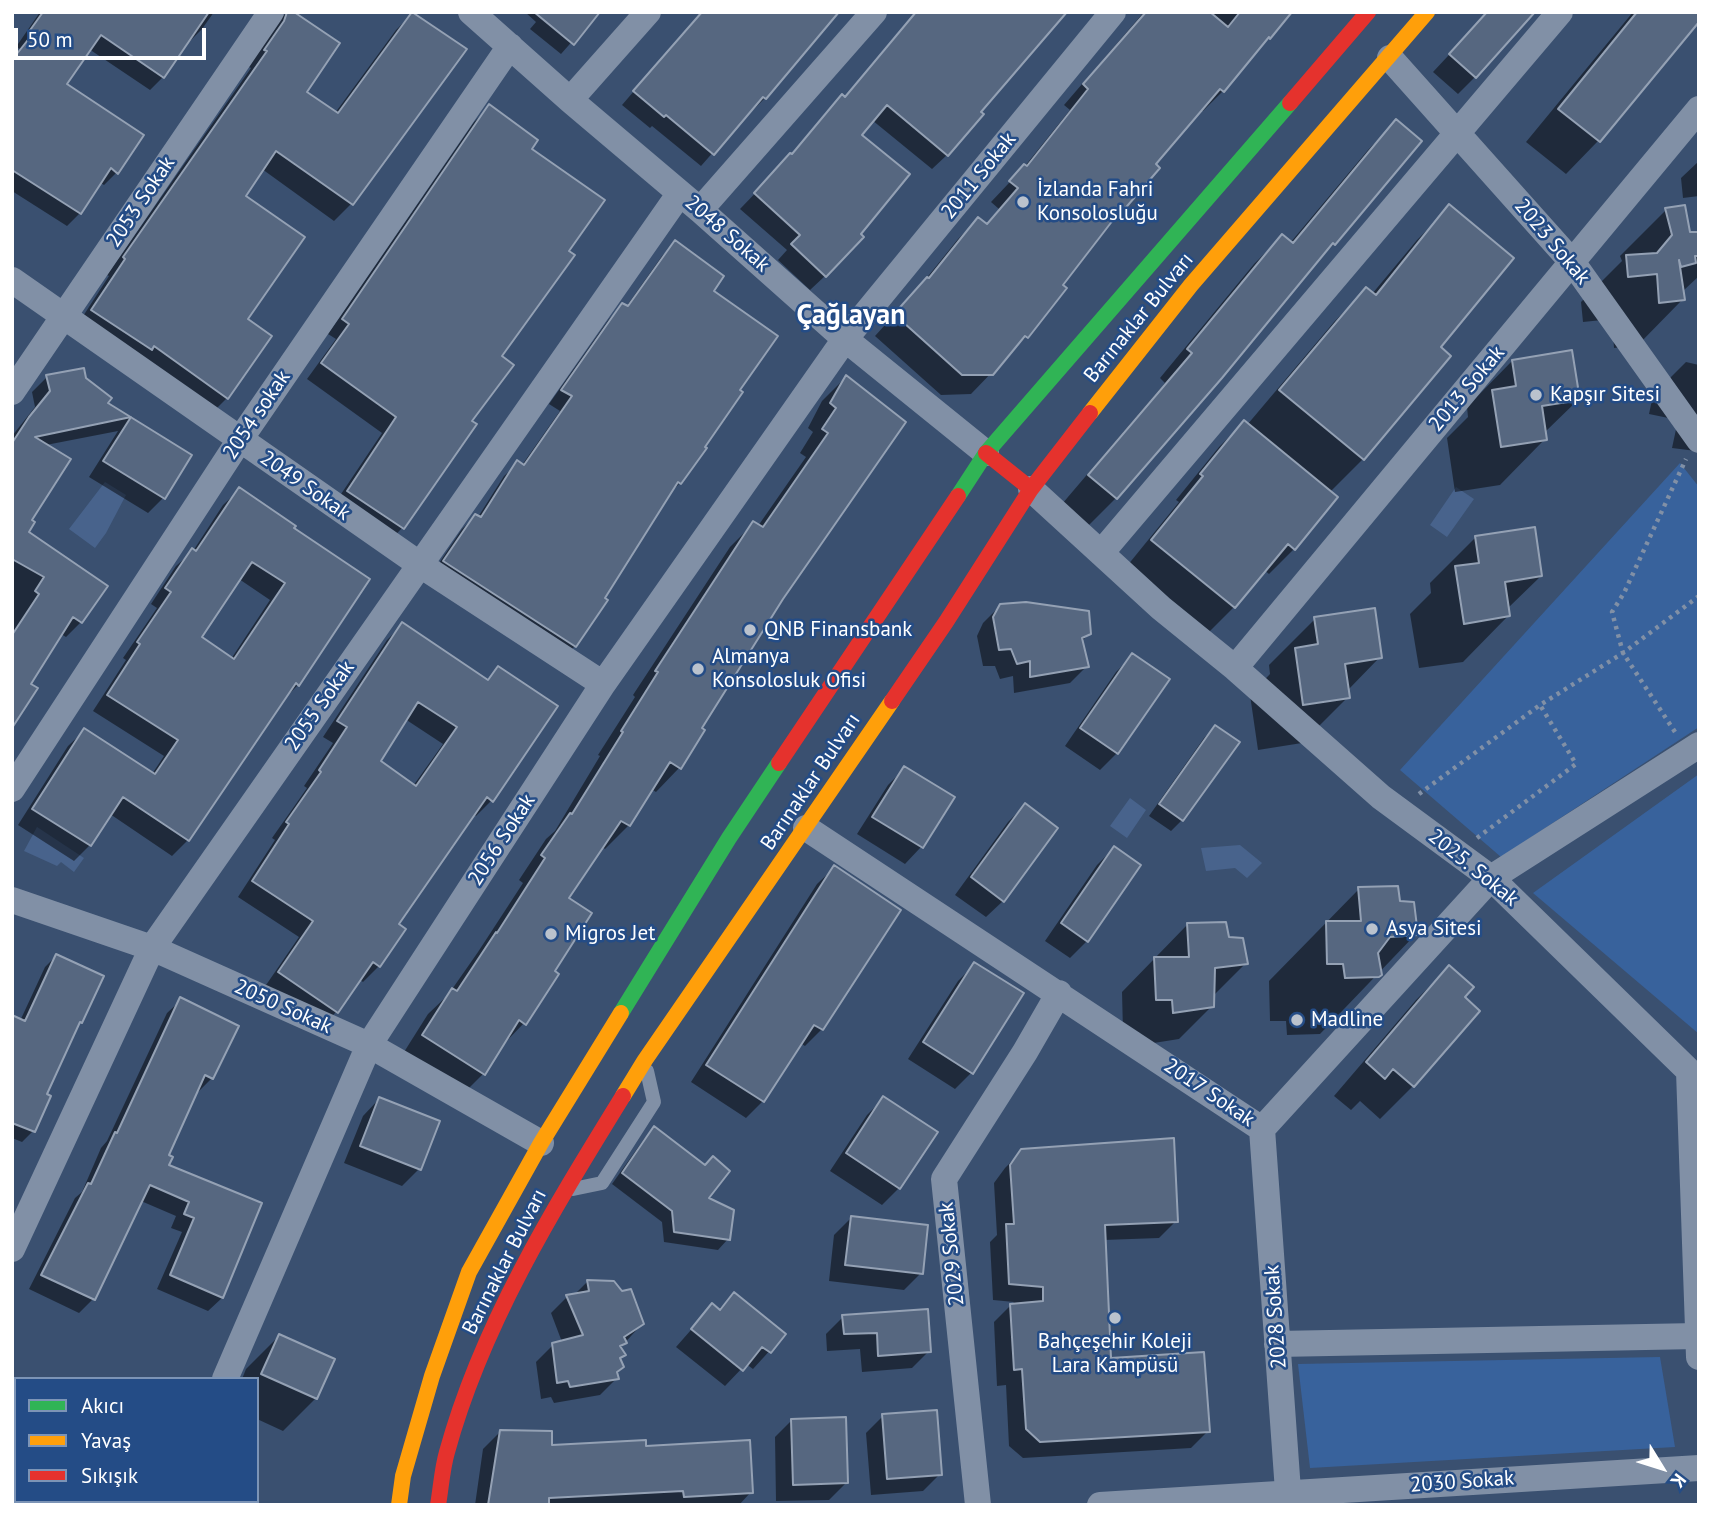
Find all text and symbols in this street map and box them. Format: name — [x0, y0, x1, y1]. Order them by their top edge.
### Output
scale bar — [18, 14, 210, 58]
text: 50 m — [27, 26, 73, 53]
street label: 2011 Sokak — [936, 128, 1022, 224]
street label: 2053 Sokak — [101, 152, 181, 252]
place label: İzlanda Fahri Konsolosluğu — [1037, 177, 1158, 227]
street label: 2048 Sokak — [679, 190, 775, 278]
marker: İzlanda Fahri Konsolosluğu — [1015, 194, 1031, 210]
street label: 2023 Sokak — [1509, 194, 1595, 290]
street label: Barınaklar Bulvarı — [1079, 248, 1199, 388]
district label: Çağlayan — [797, 299, 905, 333]
street label: 2013 Sokak — [1424, 341, 1510, 437]
street label: 2054 sokak — [218, 366, 296, 464]
place label: Kapşır Sitesi — [1550, 382, 1660, 408]
marker: Kapşır Sitesi — [1528, 387, 1544, 403]
street label: 2049 Sokak — [255, 446, 355, 526]
place label: QNB Finansbank — [764, 617, 912, 643]
marker: QNB Finansbank — [742, 622, 758, 638]
place label: Almanya Konsolosluk Ofisi — [712, 644, 866, 694]
street label: 2055 Sokak — [280, 656, 360, 756]
marker: Almanya Konsolosluk Ofisi — [690, 661, 706, 677]
street label: Barınaklar Bulvarı — [756, 709, 866, 855]
street label: 2056 Sokak — [463, 789, 541, 891]
street label: 2025. Sokak — [1423, 824, 1523, 912]
place label: Asya Sitesi — [1386, 916, 1482, 942]
place label: Migros Jet — [565, 921, 655, 947]
marker: Asya Sitesi — [1364, 921, 1380, 937]
marker: Migros Jet — [543, 926, 559, 942]
street label: 2050 Sokak — [230, 974, 336, 1040]
place label: Madline — [1311, 1007, 1383, 1033]
marker: Madline — [1289, 1012, 1305, 1028]
street label: 2017 Sokak — [1159, 1053, 1259, 1133]
street label: Barınaklar Bulvarı — [458, 1185, 552, 1339]
street label: 2029 Sokak — [934, 1201, 970, 1307]
street label: 2028 Sokak — [1260, 1264, 1292, 1370]
marker: Bahçeşehir Koleji Lara Kampüsü — [1107, 1310, 1123, 1326]
place label: Bahçeşehir Koleji Lara Kampüsü — [1038, 1329, 1192, 1379]
legend — [14, 1377, 259, 1503]
text: Akıcı — [81, 1392, 124, 1419]
text: Yavaş — [81, 1427, 131, 1454]
north arrow — [1627, 1433, 1697, 1503]
text: Sıkışık — [81, 1462, 138, 1489]
street label: 2030 Sokak — [1409, 1466, 1515, 1498]
text: K — [1665, 1469, 1692, 1493]

